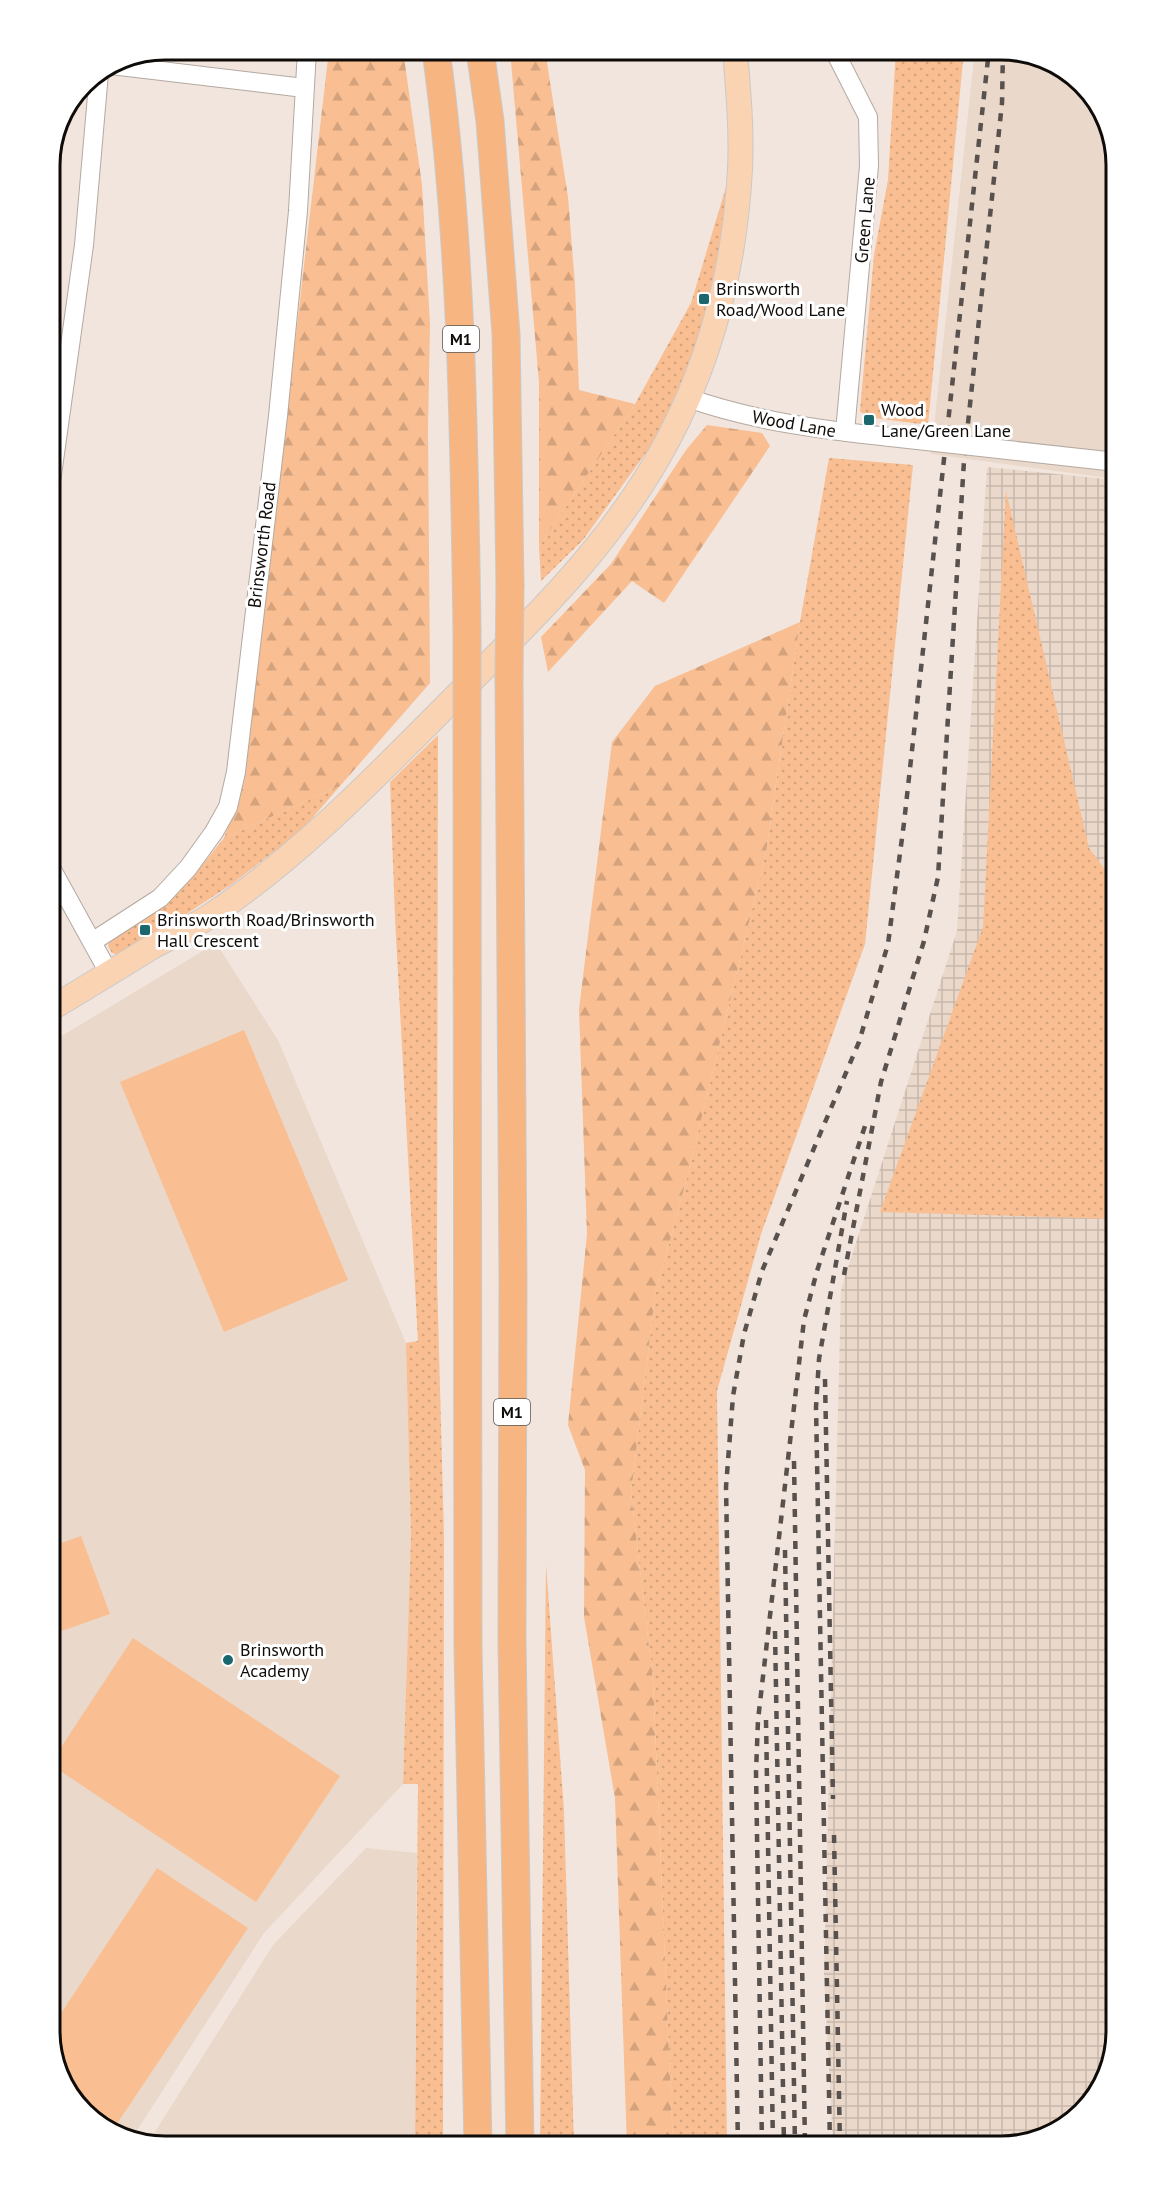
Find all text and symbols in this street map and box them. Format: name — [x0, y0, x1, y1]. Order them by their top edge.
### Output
street label: Green Lane — [849, 176, 880, 264]
place label: Brinsworth Road/Wood Lane — [716, 277, 845, 321]
marker: Brinsworth Road/Wood Lane — [697, 292, 711, 306]
road number: M1 — [443, 326, 479, 352]
place label: Wood Lane/Green Lane — [881, 398, 1011, 442]
street label: Wood Lane — [750, 405, 838, 442]
marker: Wood Lane/Green Lane — [862, 413, 876, 427]
street label: Brinsworth Road — [242, 480, 281, 609]
place label: Brinsworth Road/Brinsworth Hall Crescent — [157, 908, 375, 952]
marker: Brinsworth Road/Brinsworth Hall Crescent — [138, 923, 152, 937]
road number: M1 — [494, 1399, 530, 1425]
place label: Brinsworth Academy — [240, 1638, 324, 1682]
marker: Brinsworth Academy — [221, 1653, 235, 1667]

